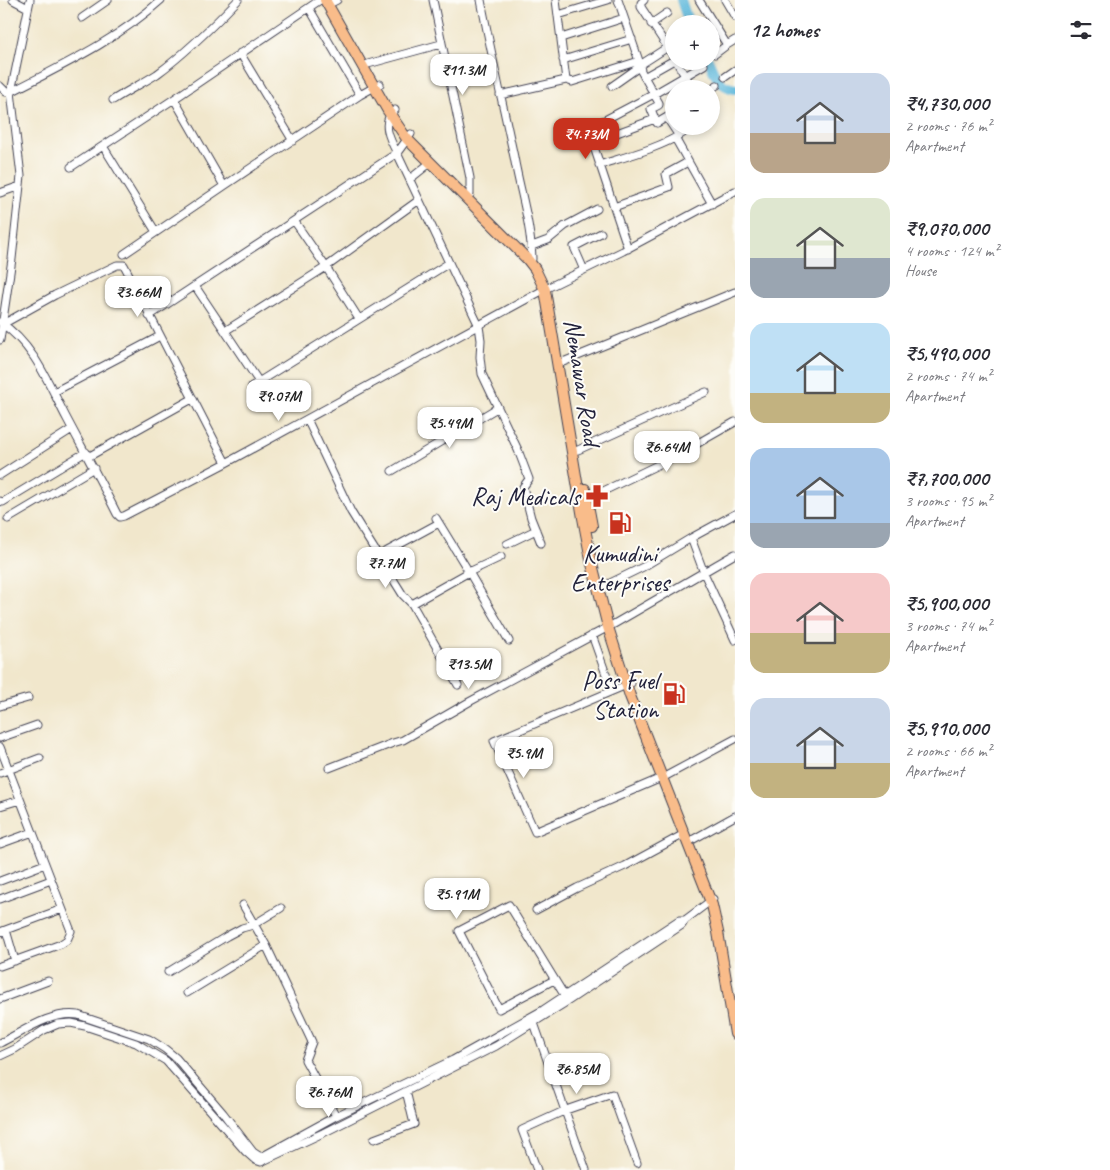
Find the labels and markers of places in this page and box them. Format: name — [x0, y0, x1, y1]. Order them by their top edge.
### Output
pin: ₹11.3M — [422, 54, 504, 96]
pin: ₹4.73M — [545, 118, 627, 160]
pin: ₹3.66M — [97, 276, 179, 318]
pin: ₹9.07M — [238, 380, 320, 422]
pin: ₹5.49M — [409, 406, 491, 449]
pin: ₹6.64M — [626, 430, 708, 473]
place label: Raj Medicals — [471, 481, 582, 513]
pharmacy icon: Raj Medicals — [584, 483, 610, 509]
fuel station icon: Kumudini Enterprises — [607, 510, 633, 536]
place label: Kumudini Enterprises — [571, 538, 672, 599]
pin: ₹7.7M — [351, 546, 421, 589]
pin: ₹13.5M — [428, 648, 510, 690]
place label: Poss Fuel Station — [582, 665, 663, 726]
fuel station icon: Poss Fuel Station — [661, 681, 687, 707]
pin: ₹5.9M — [489, 736, 559, 779]
pin: ₹5.91M — [416, 878, 498, 920]
pin: ₹6.85M — [536, 1052, 618, 1095]
pin: ₹6.76M — [288, 1076, 370, 1118]

